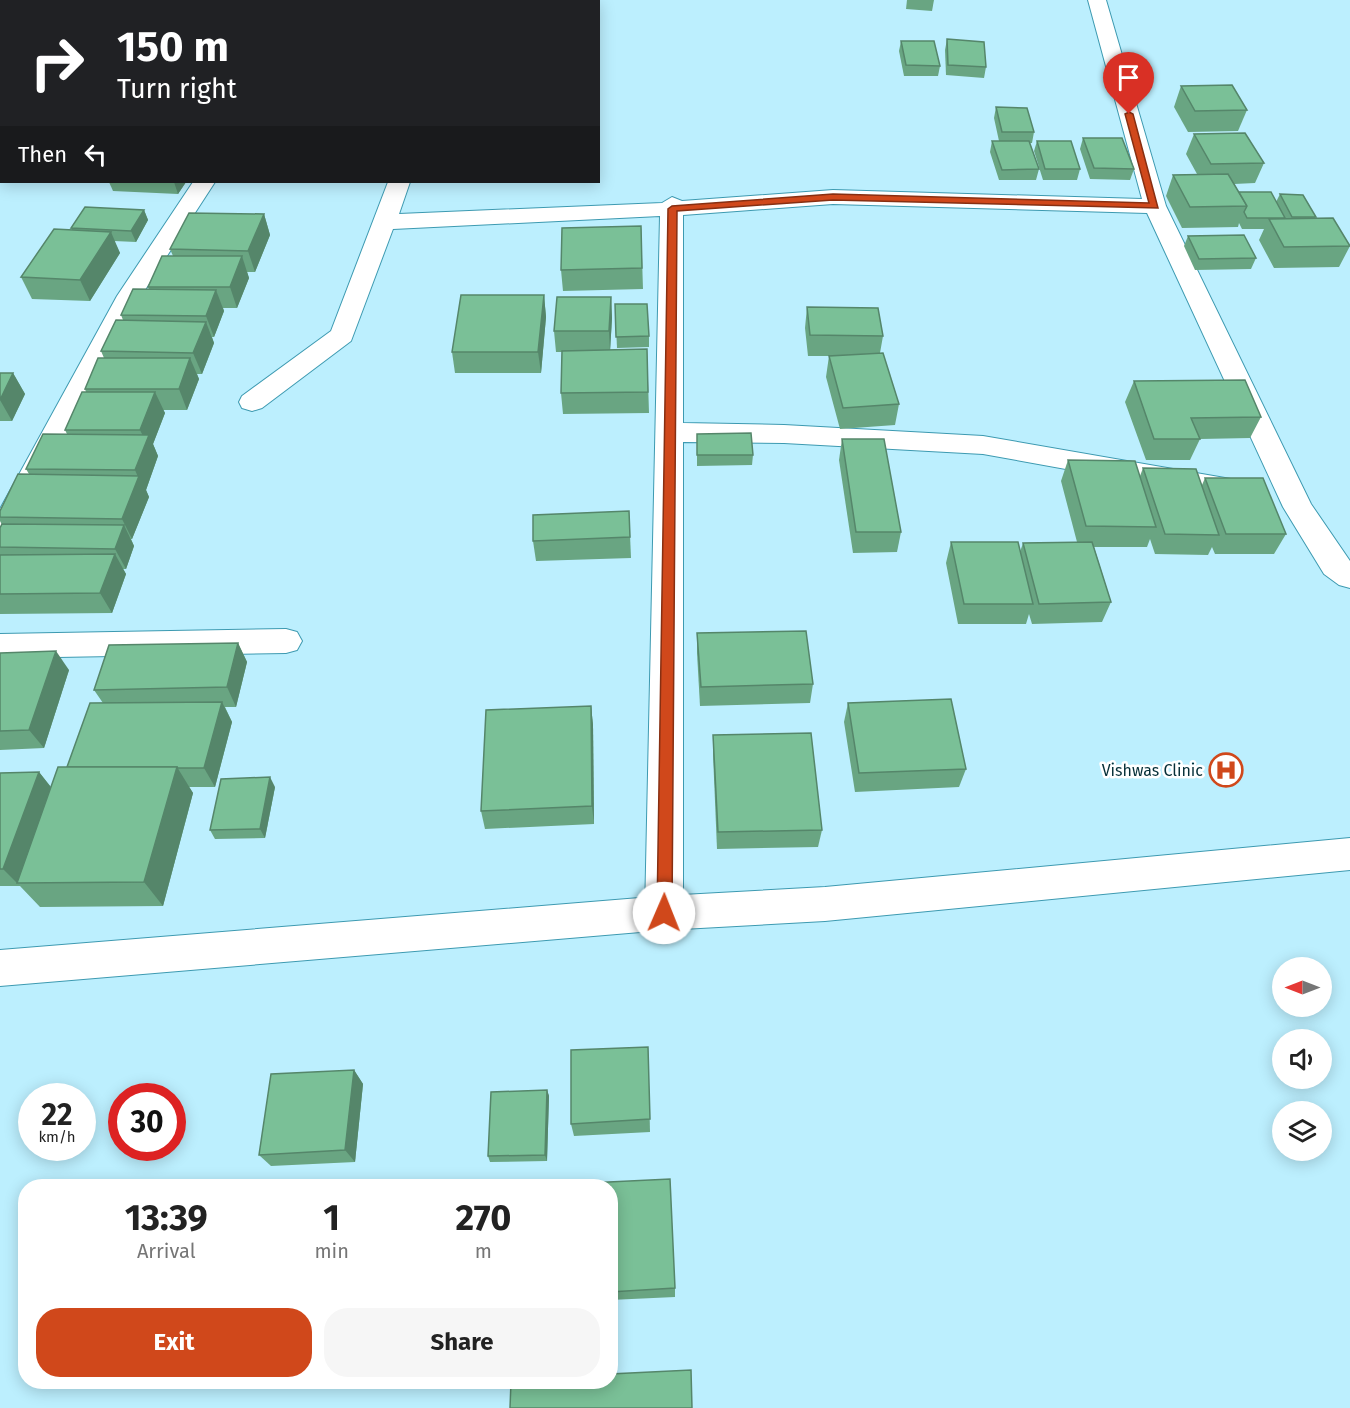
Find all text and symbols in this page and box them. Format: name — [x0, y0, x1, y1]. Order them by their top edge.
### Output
text: 150 m — [117, 22, 229, 72]
icon: right — [18, 24, 96, 102]
pin — [1103, 52, 1154, 114]
icon: arrive — [1112, 61, 1145, 94]
text: Turn right — [117, 73, 237, 105]
icon: left — [79, 138, 112, 171]
text: Then — [18, 141, 67, 168]
hospital icon: Vishwas Clinic — [1208, 752, 1244, 788]
place label: Vishwas Clinic — [1102, 761, 1203, 780]
position arrow — [632, 881, 696, 945]
north arrow — [1272, 957, 1332, 1017]
map controls — [1272, 957, 1332, 1161]
button: sound — [1272, 1029, 1332, 1089]
speed limit sign: 30 — [108, 1083, 186, 1161]
text: 22 — [41, 1097, 73, 1133]
button: layers — [1272, 1101, 1332, 1161]
text: km/h — [38, 1128, 76, 1146]
text: 13:39 — [125, 1196, 208, 1240]
text: 1 — [323, 1196, 340, 1240]
text: 270 — [456, 1196, 511, 1240]
text: Arrival — [137, 1239, 196, 1263]
text: min — [314, 1239, 349, 1263]
text: m — [475, 1239, 492, 1263]
button: Exit — [36, 1308, 312, 1377]
button: Share — [324, 1308, 600, 1377]

